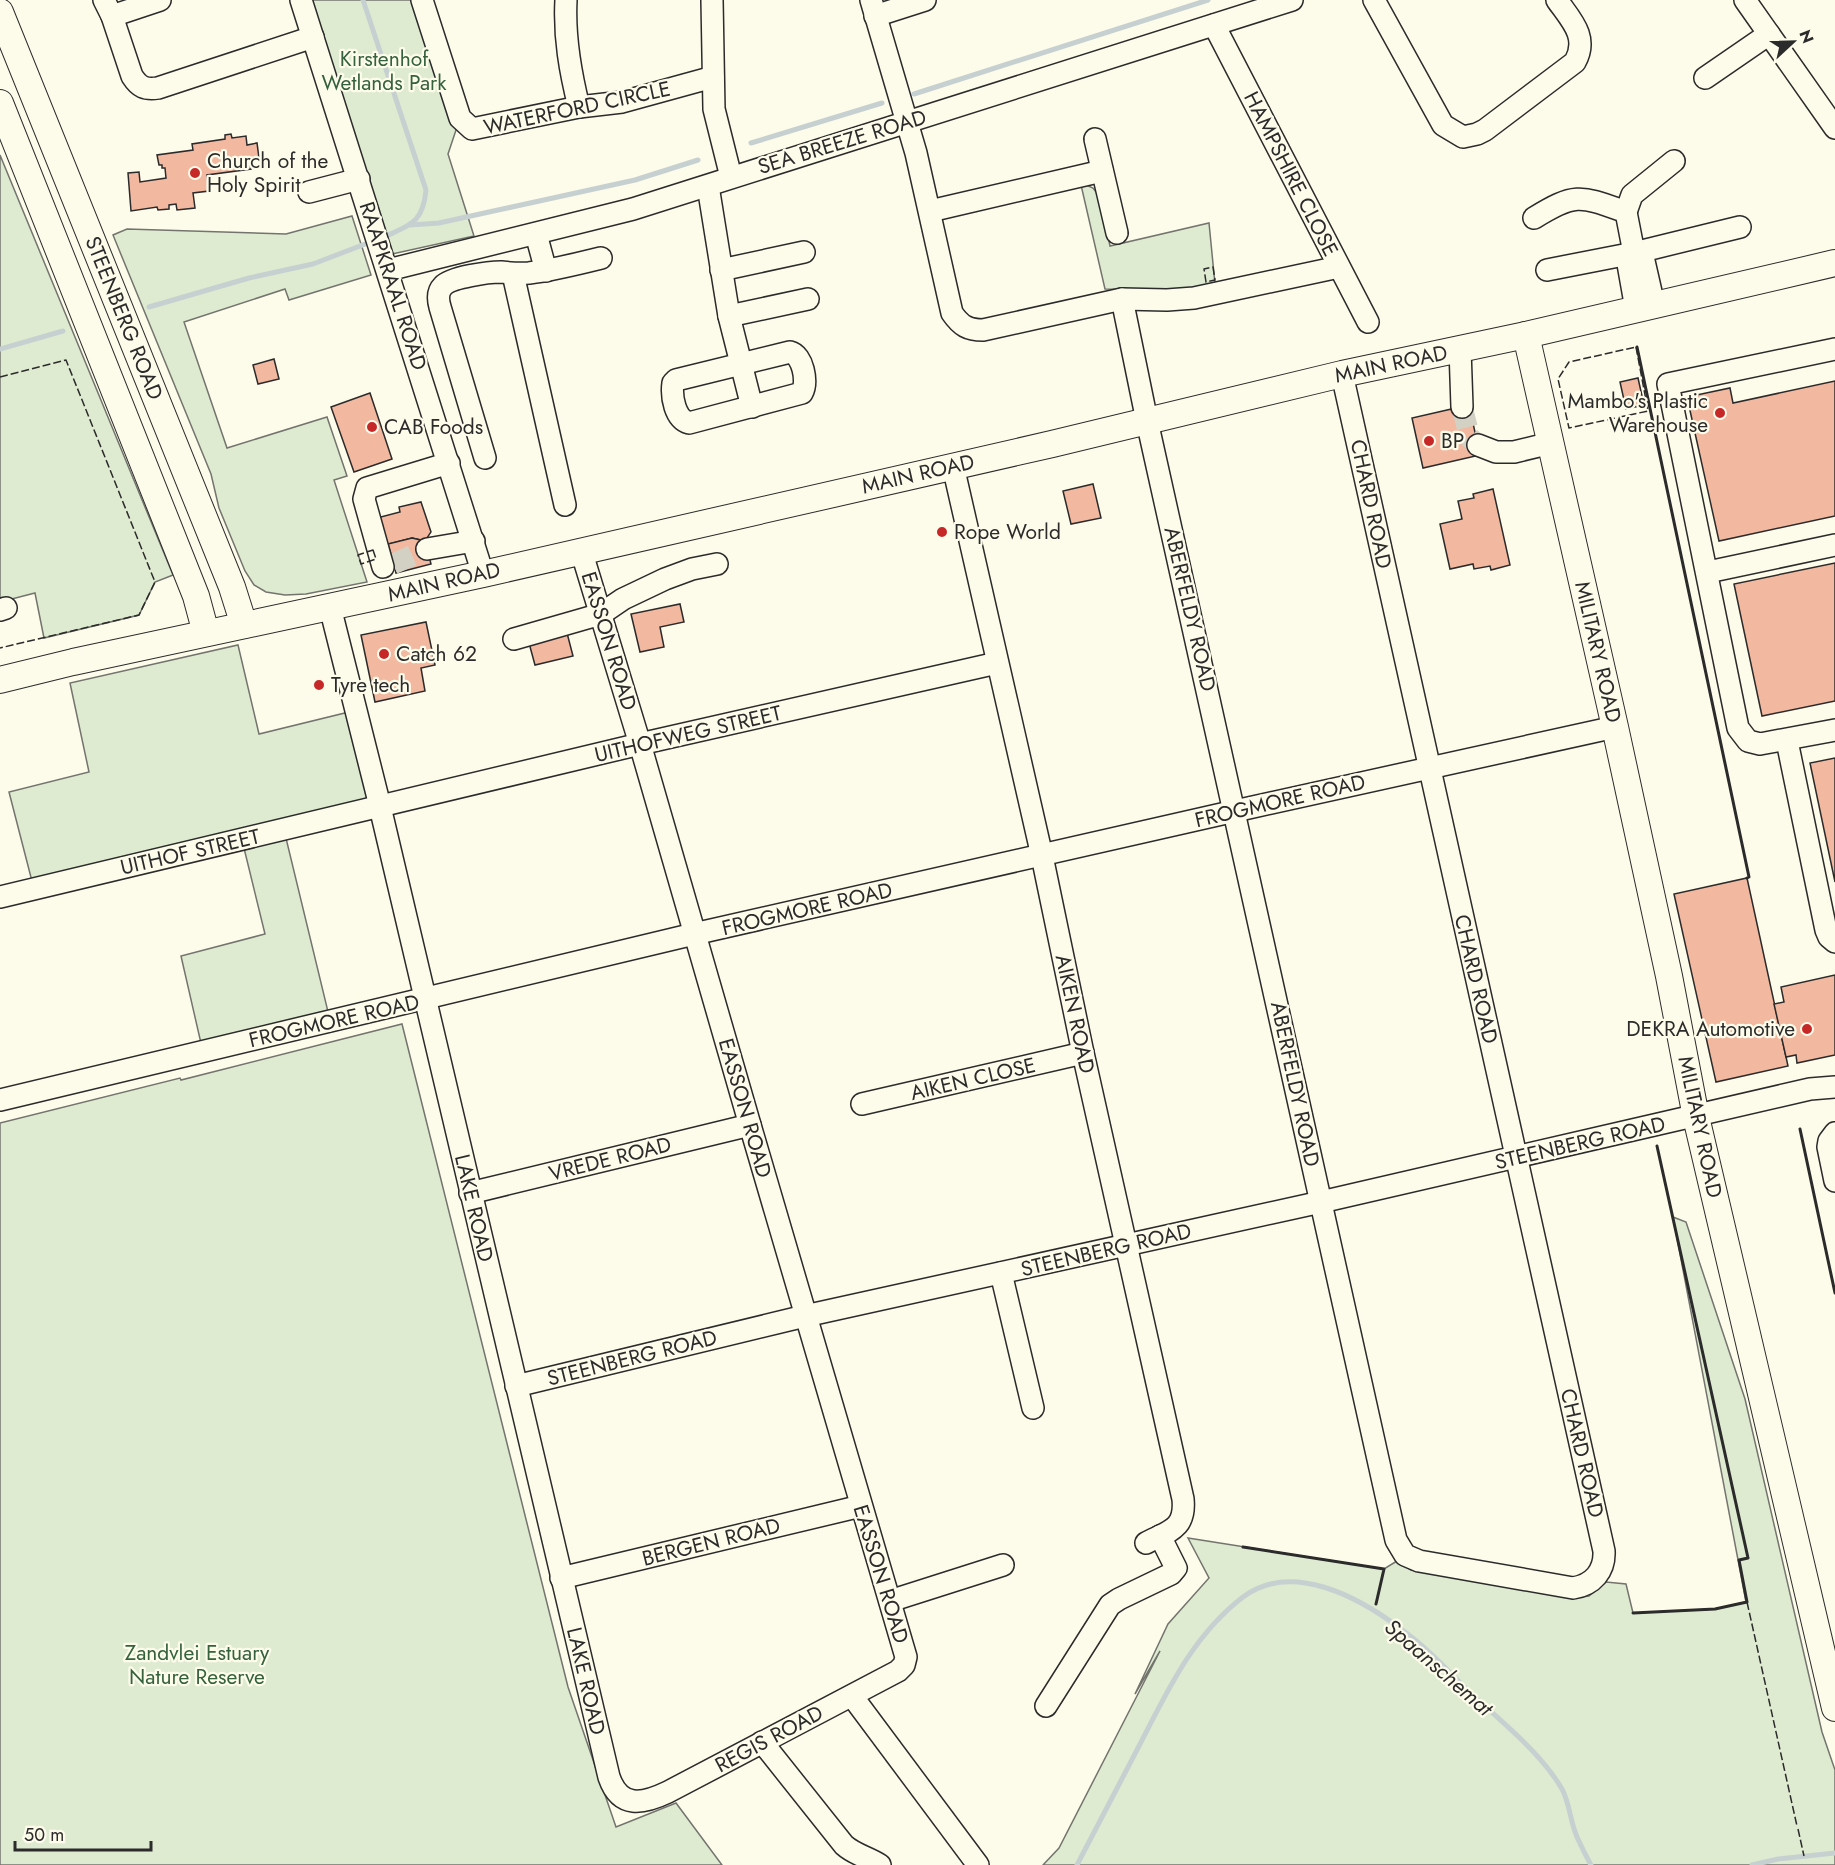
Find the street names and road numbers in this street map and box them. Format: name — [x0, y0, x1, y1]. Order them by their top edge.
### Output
street label: WATERFORD CIRCLE — [481, 74, 673, 142]
street label: HAMPSHIRE CLOSE — [1236, 86, 1346, 262]
street label: SEA BREEZE ROAD — [754, 102, 930, 182]
street label: RAAPKRAAL ROAD — [352, 198, 434, 374]
street label: STEENBERG ROAD — [77, 232, 171, 404]
street label: MAIN ROAD — [1332, 337, 1450, 391]
street label: CHARD ROAD — [1343, 437, 1399, 571]
street label: MAIN ROAD — [859, 447, 977, 501]
street label: ABERFELDY ROAD — [1156, 524, 1224, 694]
street label: MAIN ROAD — [385, 555, 503, 609]
street label: EASSON ROAD — [574, 568, 644, 714]
street label: MILITARY ROAD — [1567, 578, 1629, 726]
street label: UITHOFWEG STREET — [592, 698, 785, 770]
street label: FROGMORE ROAD — [1192, 767, 1368, 835]
street label: UITHOF STREET — [117, 821, 263, 883]
street label: FROGMORE ROAD — [719, 875, 895, 943]
street label: CHARD ROAD — [1447, 912, 1505, 1046]
street label: AIKEN ROAD — [1048, 952, 1102, 1076]
street label: FROGMORE ROAD — [246, 987, 422, 1055]
street label: ABERFELDY ROAD — [1263, 999, 1327, 1169]
street label: EASSON ROAD — [711, 1035, 779, 1181]
street label: AIKEN CLOSE — [907, 1050, 1039, 1108]
street label: MILITARY ROAD — [1670, 1053, 1730, 1201]
street label: STEENBERG ROAD — [1492, 1109, 1668, 1177]
street label: VREDE ROAD — [546, 1129, 674, 1189]
street label: LAKE ROAD — [447, 1151, 501, 1265]
street label: STEENBERG ROAD — [1018, 1216, 1194, 1284]
street label: STEENBERG ROAD — [544, 1322, 720, 1394]
street label: CHARD ROAD — [1553, 1386, 1611, 1520]
street label: EASSON ROAD — [846, 1501, 916, 1647]
street label: BERGEN ROAD — [639, 1510, 783, 1574]
street label: LAKE ROAD — [559, 1624, 613, 1738]
street label: REGIS ROAD — [710, 1698, 828, 1780]

